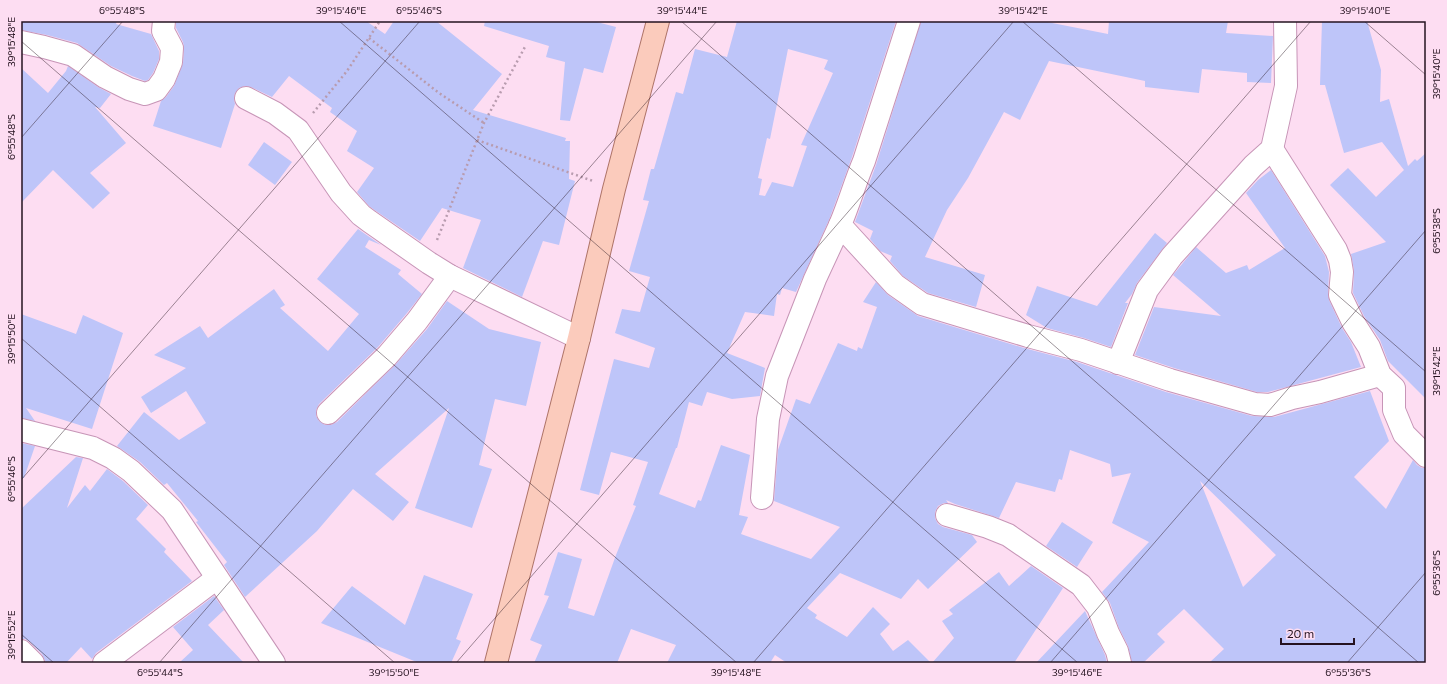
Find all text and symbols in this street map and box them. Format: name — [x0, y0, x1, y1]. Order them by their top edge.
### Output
text: 6°55'48"S — [99, 4, 145, 16]
text: 39°15'46"E — [316, 4, 366, 16]
text: 6°55'46"S — [396, 4, 442, 16]
text: 39°15'44"E — [657, 4, 707, 16]
text: 39°15'42"E — [998, 4, 1048, 16]
text: 39°15'40"E — [1340, 4, 1390, 16]
text: 39°15'48"E — [5, 17, 17, 67]
text: 39°15'40"E — [1430, 49, 1442, 99]
text: 6°55'48"S — [5, 114, 17, 160]
text: 6°55'38"S — [1430, 208, 1442, 254]
text: 39°15'50"E — [5, 314, 17, 364]
text: 39°15'42"E — [1430, 346, 1442, 396]
text: 6°55'46"S — [5, 456, 17, 502]
text: 6°55'36"S — [1430, 550, 1442, 596]
text: 39°15'52"E — [5, 610, 17, 660]
scale bar — [1281, 620, 1354, 646]
text: 20 m — [1287, 626, 1314, 640]
text: 6°55'44"S — [137, 666, 183, 678]
text: 39°15'50"E — [369, 666, 419, 678]
text: 39°15'48"E — [711, 666, 761, 678]
text: 39°15'46"E — [1052, 666, 1102, 678]
text: 6°55'36"S — [1325, 666, 1371, 678]

